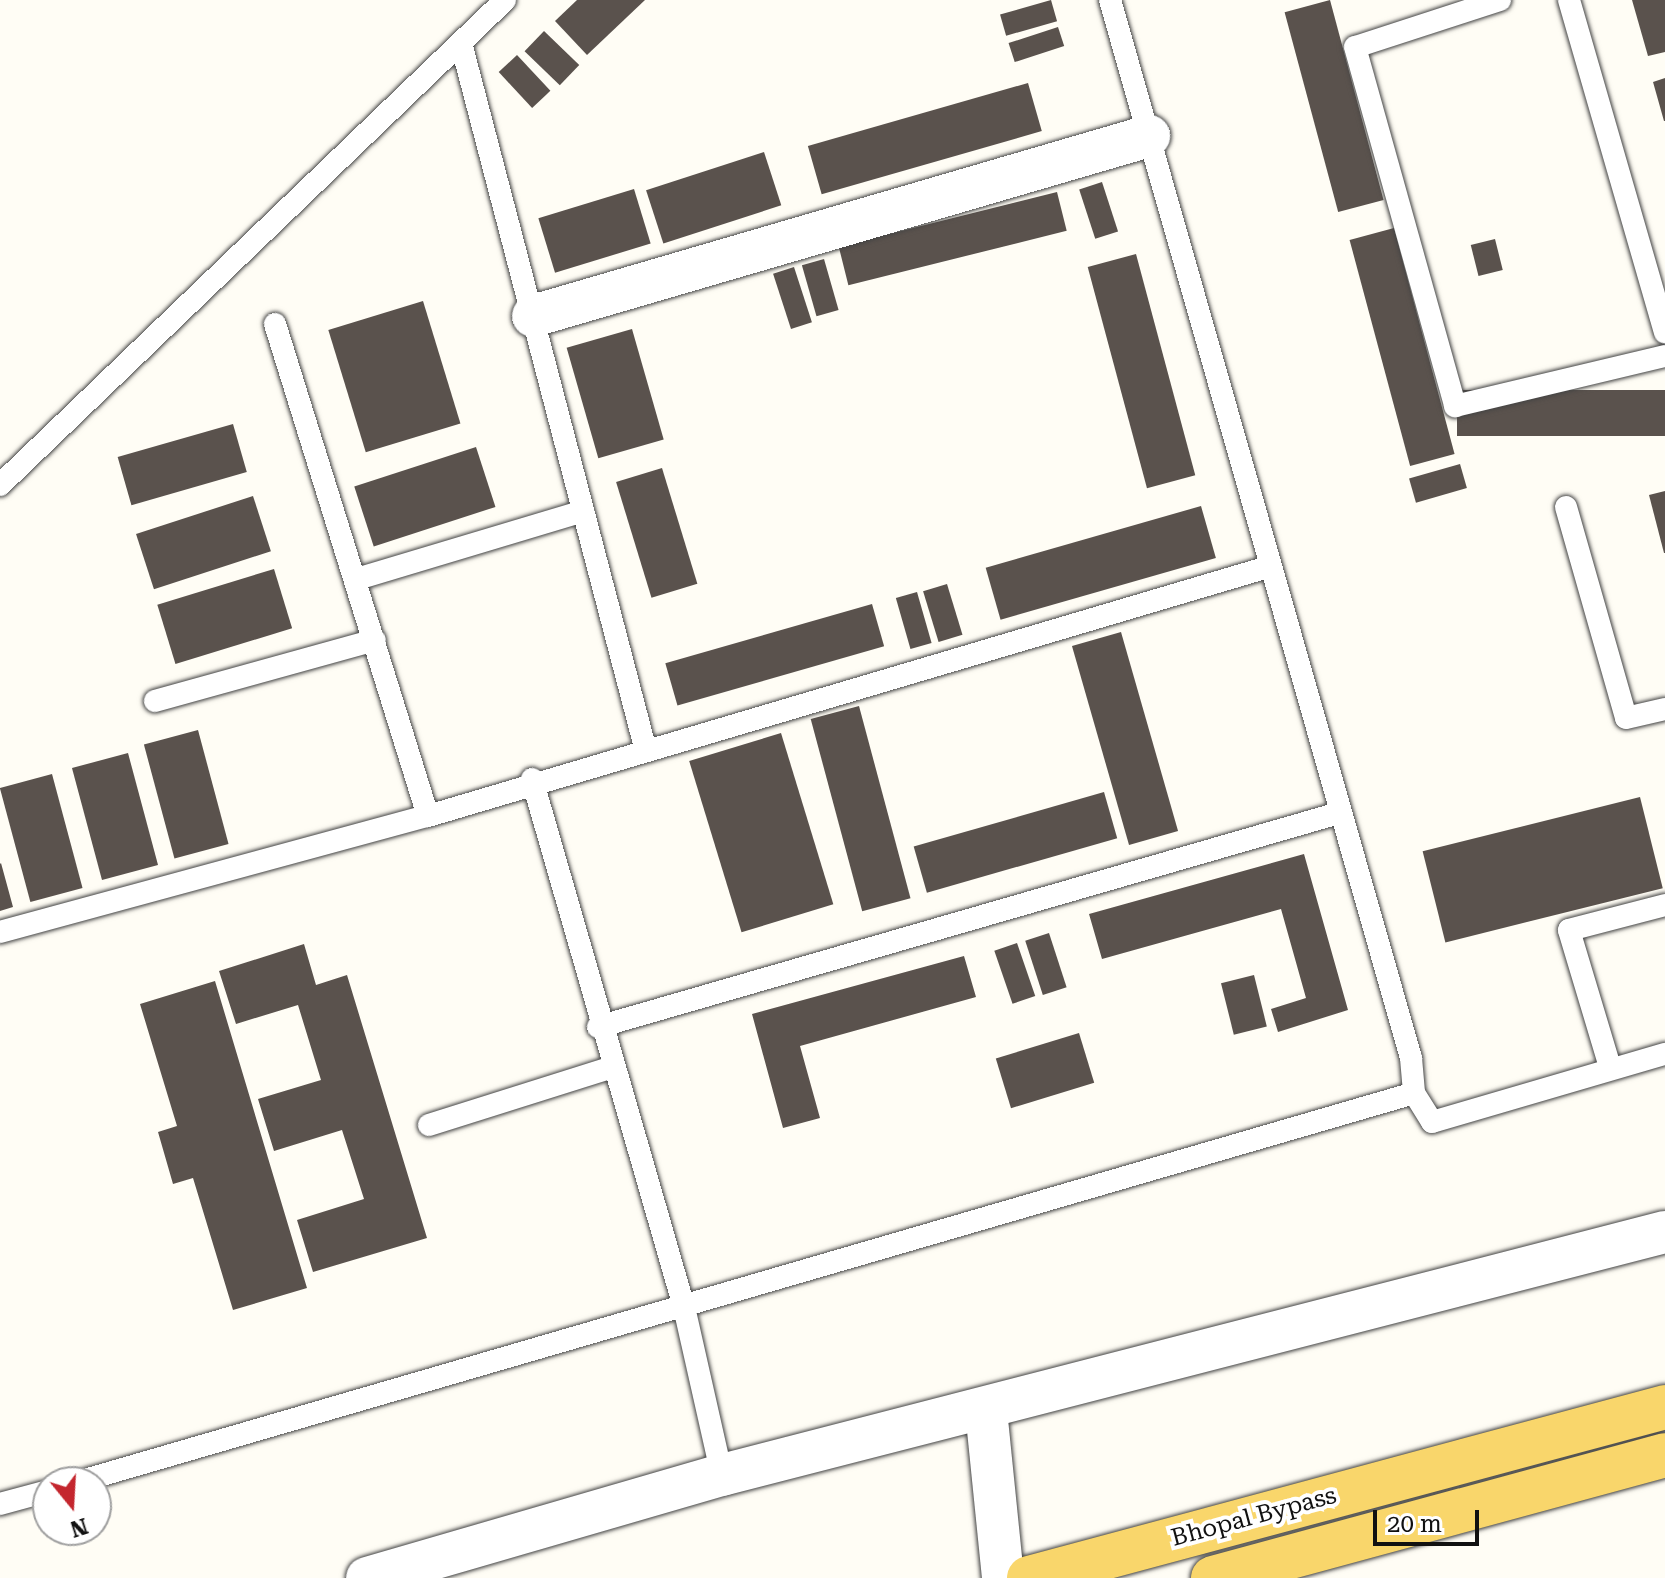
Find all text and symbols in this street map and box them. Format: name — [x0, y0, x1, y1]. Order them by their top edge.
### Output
north arrow — [32, 1466, 112, 1546]
street label: Bhopal Bypass — [1168, 1481, 1340, 1553]
scale bar — [1377, 1494, 1483, 1544]
text: 20 m — [1387, 1510, 1442, 1538]
text: N — [67, 1513, 91, 1542]

